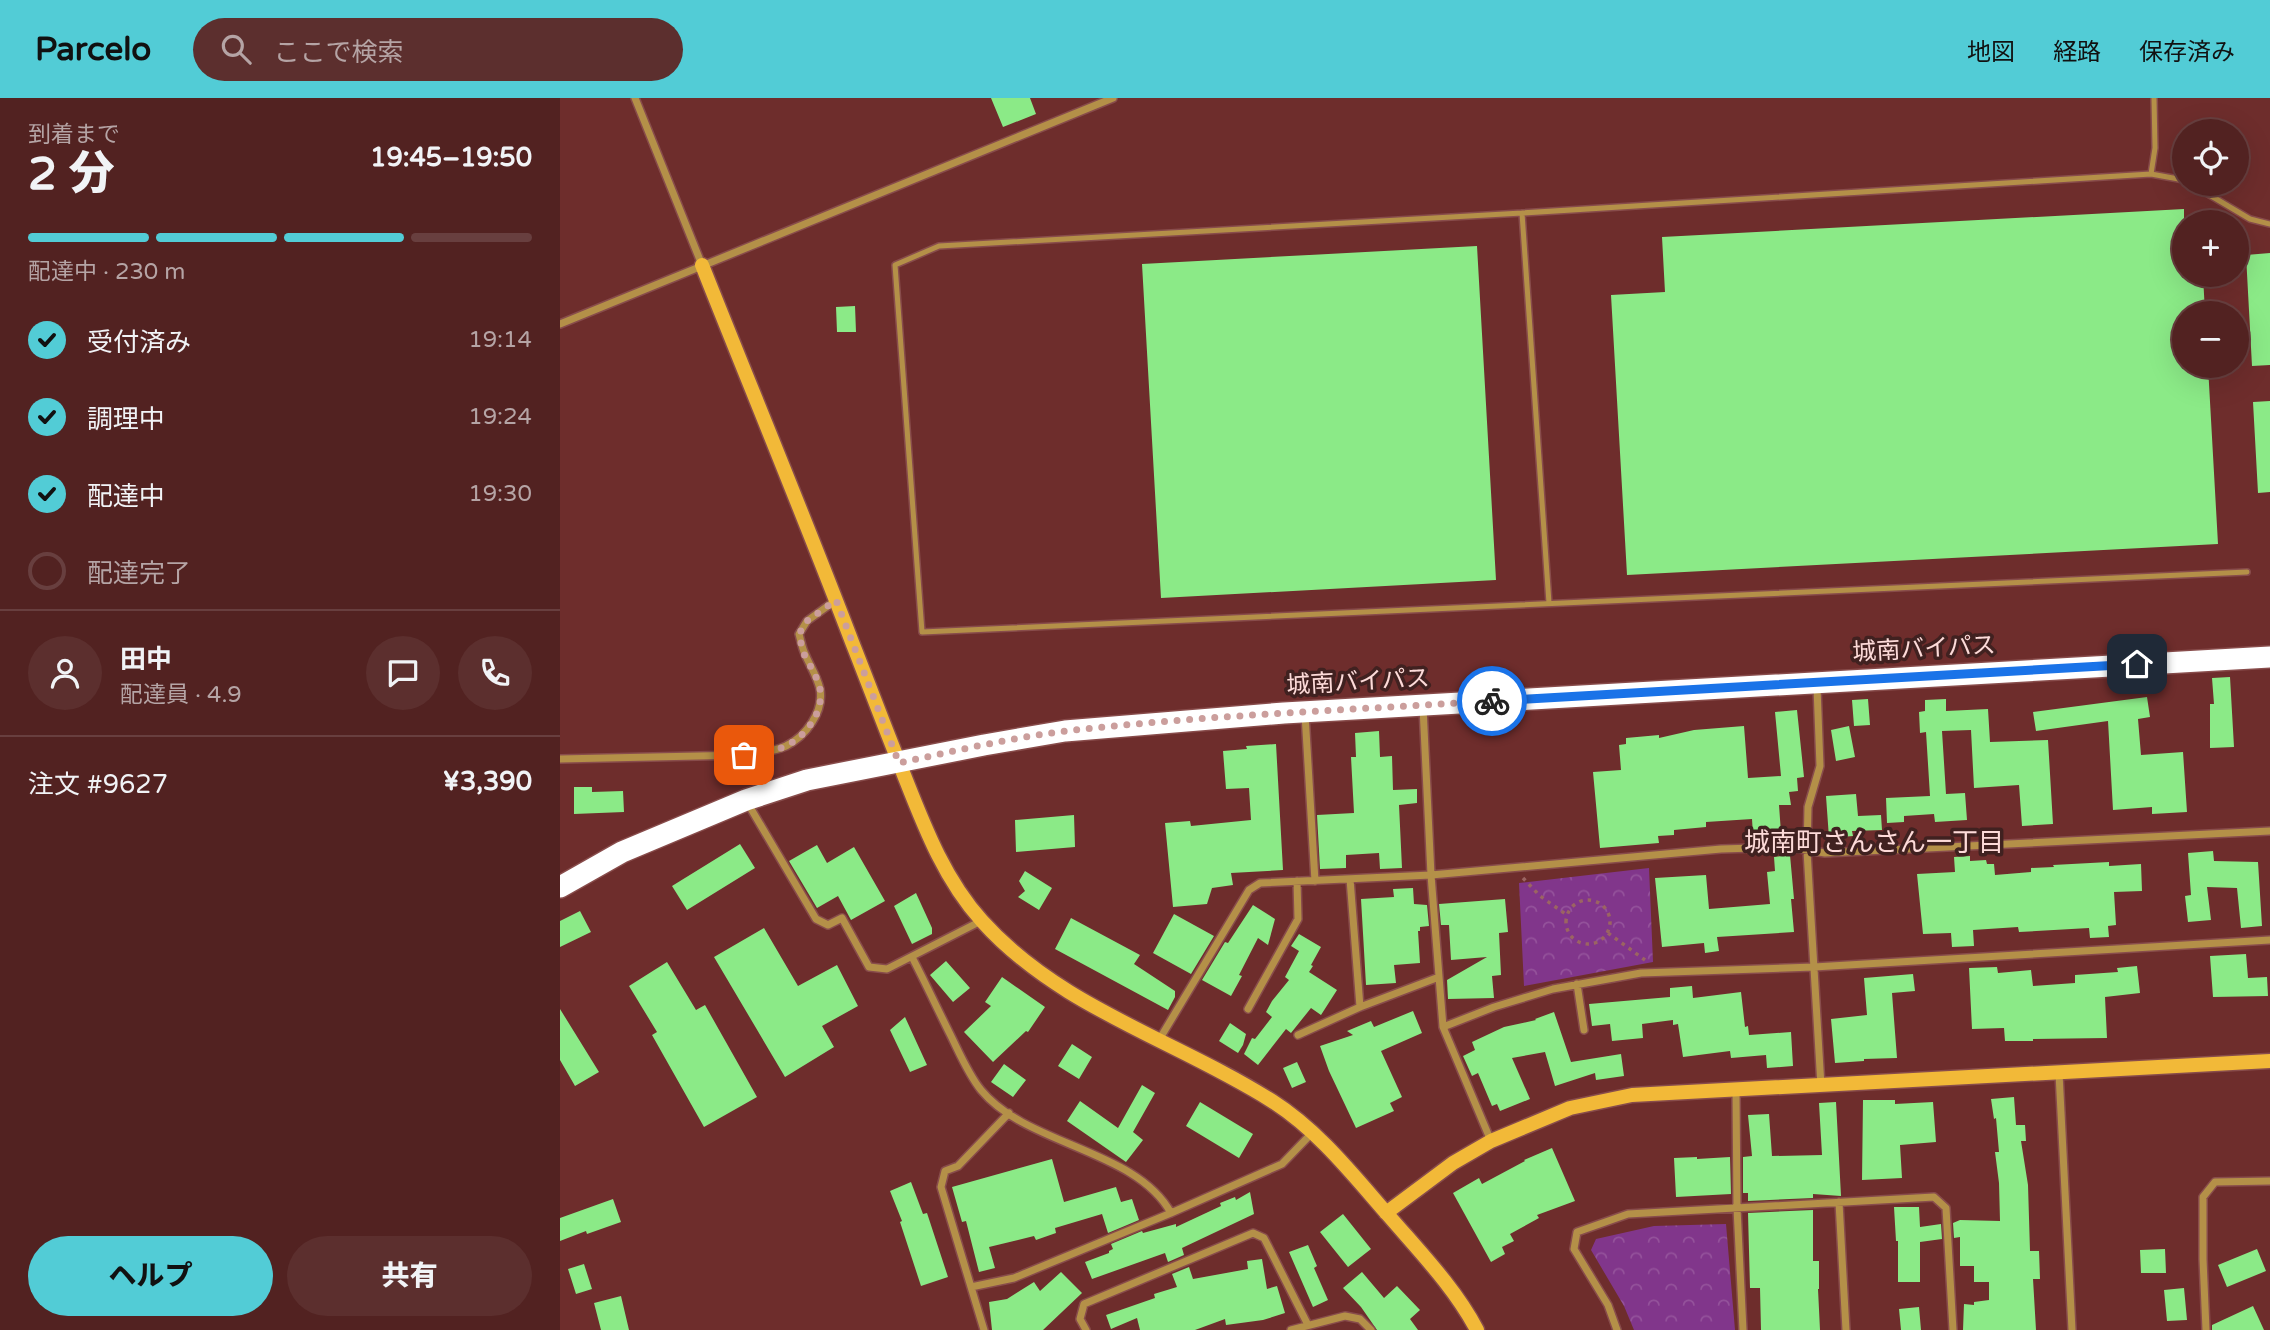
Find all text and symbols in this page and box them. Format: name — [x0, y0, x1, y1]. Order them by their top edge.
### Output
search box — [193, 18, 683, 81]
text: Parcelo — [35, 30, 151, 69]
icon: search — [217, 30, 255, 68]
text: ここで検索 — [273, 37, 403, 68]
text: 地図 — [1967, 38, 2015, 67]
text: 経路 — [2053, 38, 2101, 67]
text: 保存済み — [2139, 38, 2235, 67]
map controls — [2172, 119, 2249, 378]
button: locate — [2172, 119, 2249, 196]
text: 到着まで — [28, 121, 120, 149]
text: 19:45–19:50 — [370, 142, 532, 173]
text: 2 分 — [28, 147, 115, 202]
button: + — [2172, 210, 2249, 287]
text: 配達中 · 230 m — [28, 258, 185, 286]
button: − — [2172, 301, 2249, 378]
icon: check — [28, 321, 66, 359]
text: 19:14 — [468, 326, 532, 354]
text: 受付済み — [87, 327, 191, 358]
icon: check — [28, 398, 66, 436]
text: 19:24 — [468, 403, 532, 431]
text: 調理中 — [87, 404, 165, 435]
icon: check — [28, 475, 66, 513]
text: 19:30 — [468, 480, 532, 508]
text: 配達中 — [87, 481, 165, 512]
text: 配達完了 — [87, 558, 191, 589]
street label: 城南バイパス — [1852, 631, 1996, 667]
pin — [2107, 634, 2167, 694]
button: person — [28, 636, 102, 710]
button: chat — [366, 636, 440, 710]
button: phone — [458, 636, 532, 710]
text: 田中 — [120, 644, 172, 675]
icon: home — [2118, 645, 2156, 683]
street label: 城南バイパス — [1286, 664, 1430, 700]
courier — [1457, 666, 1527, 736]
text: 配達員 · 4.9 — [120, 681, 242, 709]
icon: bike — [1473, 682, 1511, 720]
pin — [714, 725, 774, 785]
icon: bag — [725, 736, 763, 774]
text: ¥3,390 — [443, 766, 532, 797]
text: 注文 #9627 — [28, 769, 168, 800]
district label: 城南町さんさん一丁目 — [1744, 827, 2004, 858]
button: ヘルプ — [28, 1236, 273, 1316]
button: 共有 — [287, 1236, 532, 1316]

